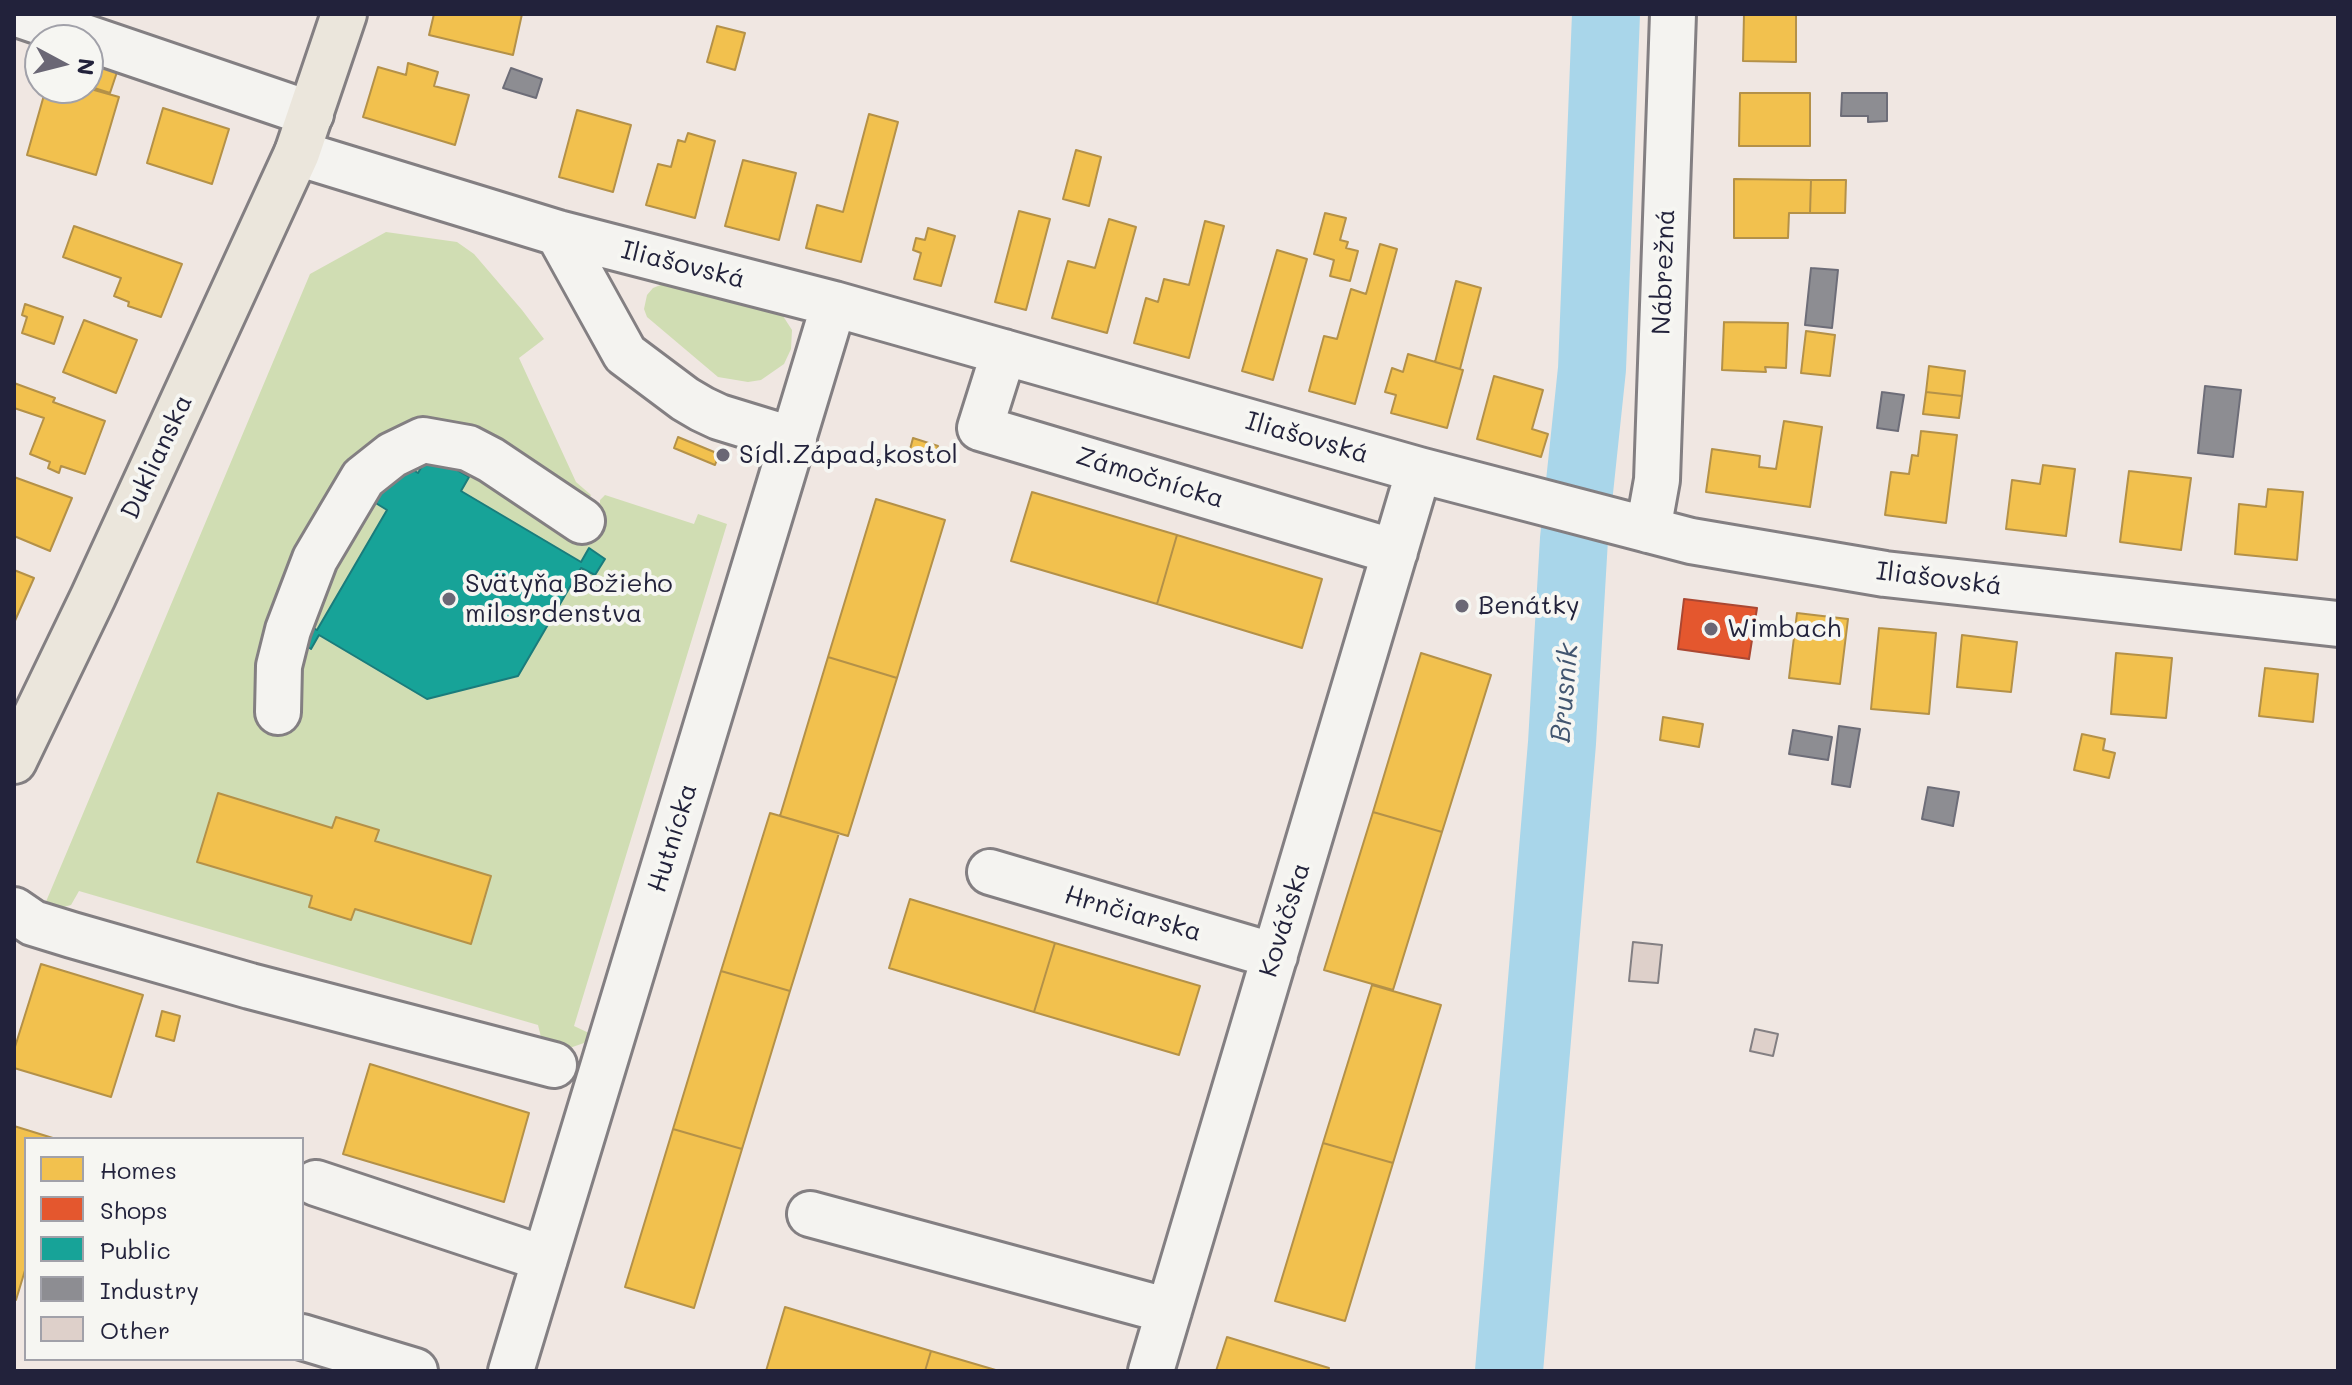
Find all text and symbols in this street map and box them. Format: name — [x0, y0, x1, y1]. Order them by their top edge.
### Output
north arrow — [24, 24, 104, 104]
text: N — [71, 57, 102, 77]
street label: Nábrežná — [1646, 208, 1682, 336]
street label: Iliašovská — [618, 235, 748, 295]
street label: Duklianska — [115, 390, 199, 524]
street label: Iliašovská — [1242, 406, 1372, 470]
place label: Sídl.Západ,kostol — [739, 439, 958, 471]
street label: Zámočnícka — [1072, 441, 1228, 515]
marker: Sídl.Západ,kostol — [714, 446, 732, 464]
street label: Iliašovská — [1874, 556, 2004, 602]
place label: Svätyňa Božieho milosrdenstva — [465, 568, 673, 630]
marker: Svätyňa Božieho milosrdenstva — [440, 590, 458, 608]
place label: Benátky — [1478, 590, 1580, 622]
marker: Benátky — [1453, 597, 1471, 615]
place label: Wimbach — [1727, 613, 1841, 645]
marker: Wimbach — [1702, 620, 1720, 638]
water label: Brusník — [1544, 642, 1586, 744]
street label: Hutnícka — [642, 780, 704, 896]
street label: Kováčska — [1253, 859, 1317, 981]
street label: Hrnčiarska — [1061, 880, 1205, 948]
legend — [24, 1137, 304, 1361]
text: Homes — [100, 1154, 177, 1185]
text: Shops — [100, 1194, 168, 1225]
text: Public — [100, 1234, 171, 1265]
text: Industry — [100, 1274, 199, 1305]
text: Other — [100, 1314, 170, 1345]

